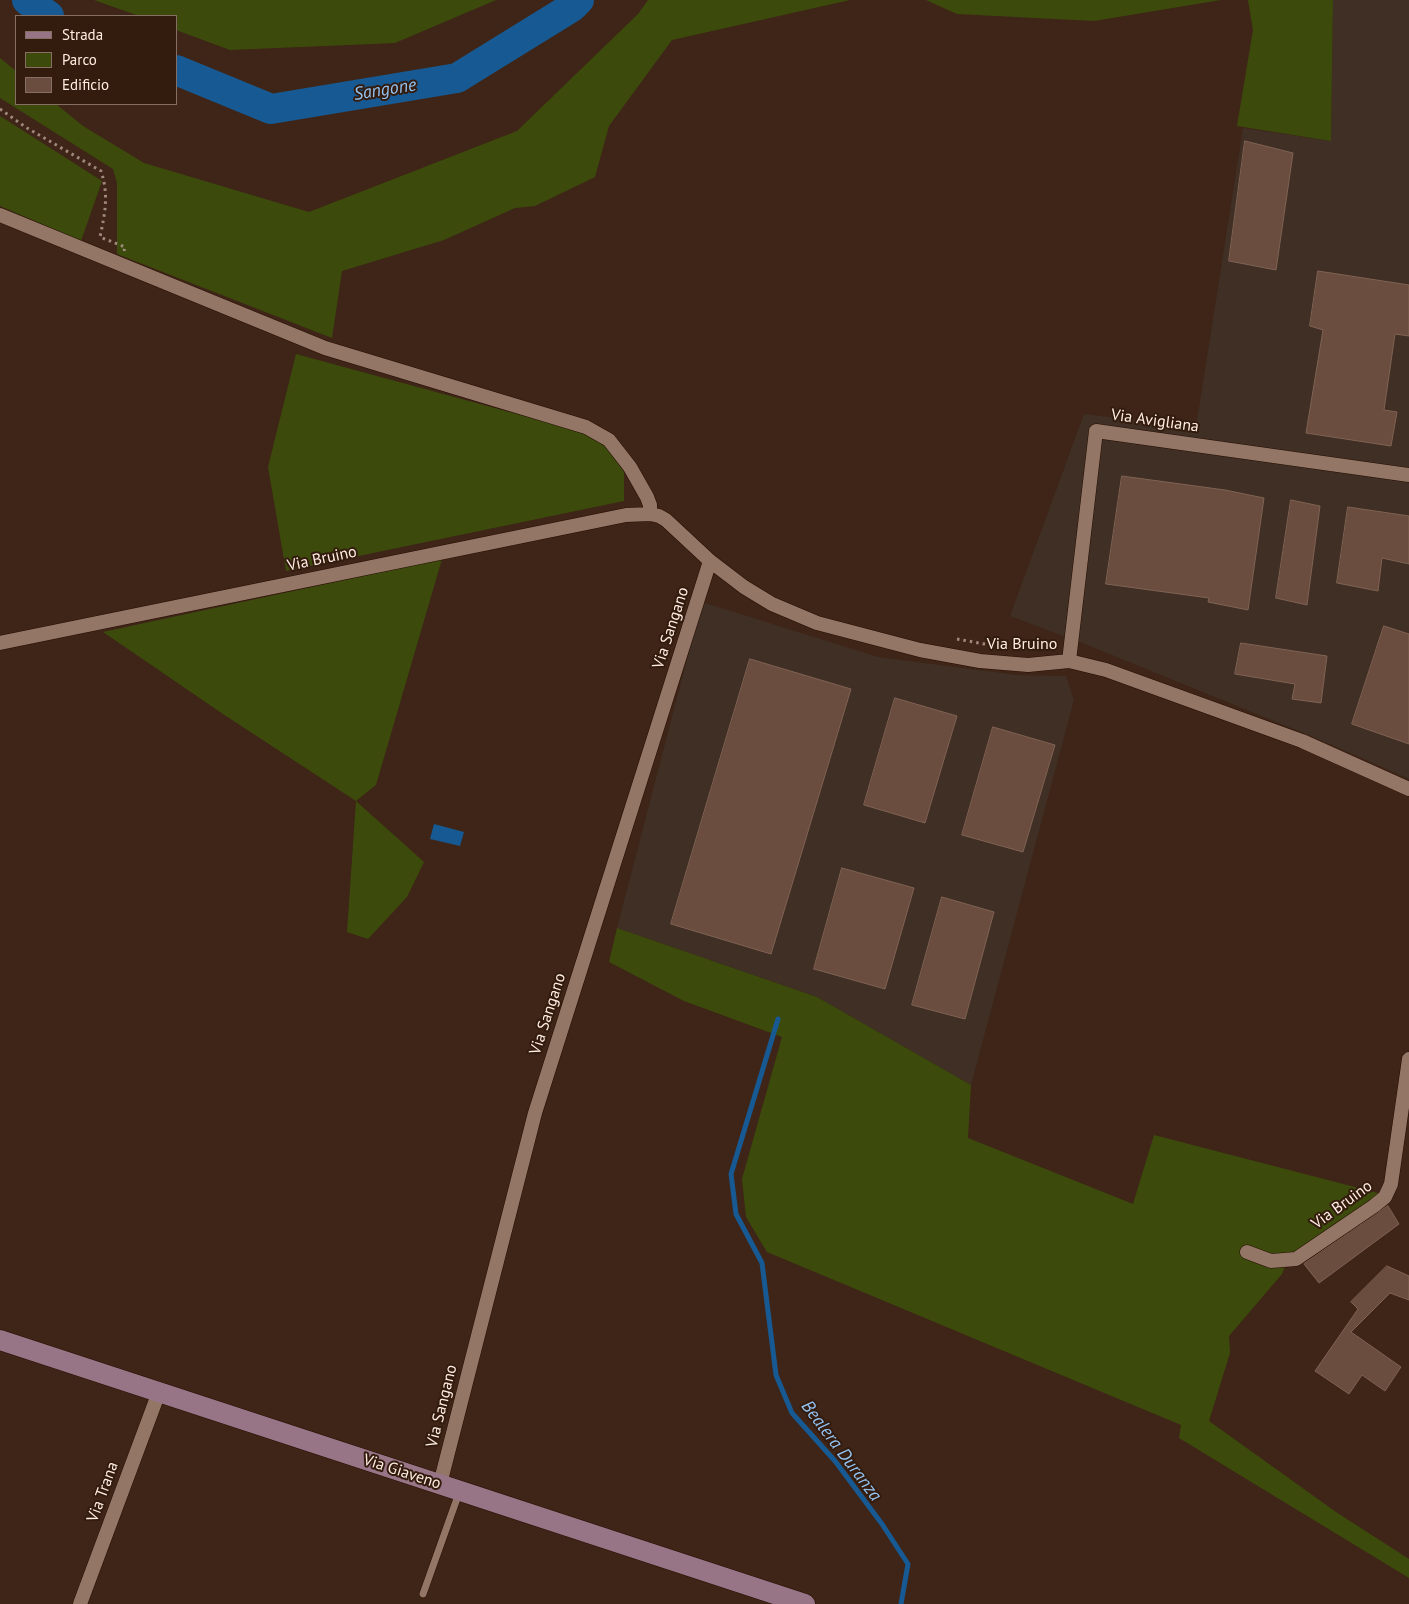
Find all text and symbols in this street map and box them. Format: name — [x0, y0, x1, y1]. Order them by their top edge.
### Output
legend — [15, 15, 178, 105]
text: Strada — [62, 25, 103, 44]
text: Parco — [62, 50, 97, 69]
water label: Sangone — [352, 74, 418, 106]
text: Edificio — [62, 75, 109, 94]
street label: Via Avigliana — [1110, 405, 1200, 437]
street label: Via Bruino — [285, 542, 359, 576]
street label: Via Sangano — [649, 585, 693, 671]
street label: Via Bruino — [987, 634, 1057, 654]
street label: Via Sangano — [526, 971, 570, 1057]
street label: Via Bruino — [1308, 1176, 1376, 1234]
street label: Via Sangano — [422, 1363, 462, 1449]
water label: Bealera Duranza — [796, 1396, 886, 1506]
street label: Via Giaveno — [361, 1450, 443, 1494]
street label: Via Trana — [83, 1459, 123, 1525]

